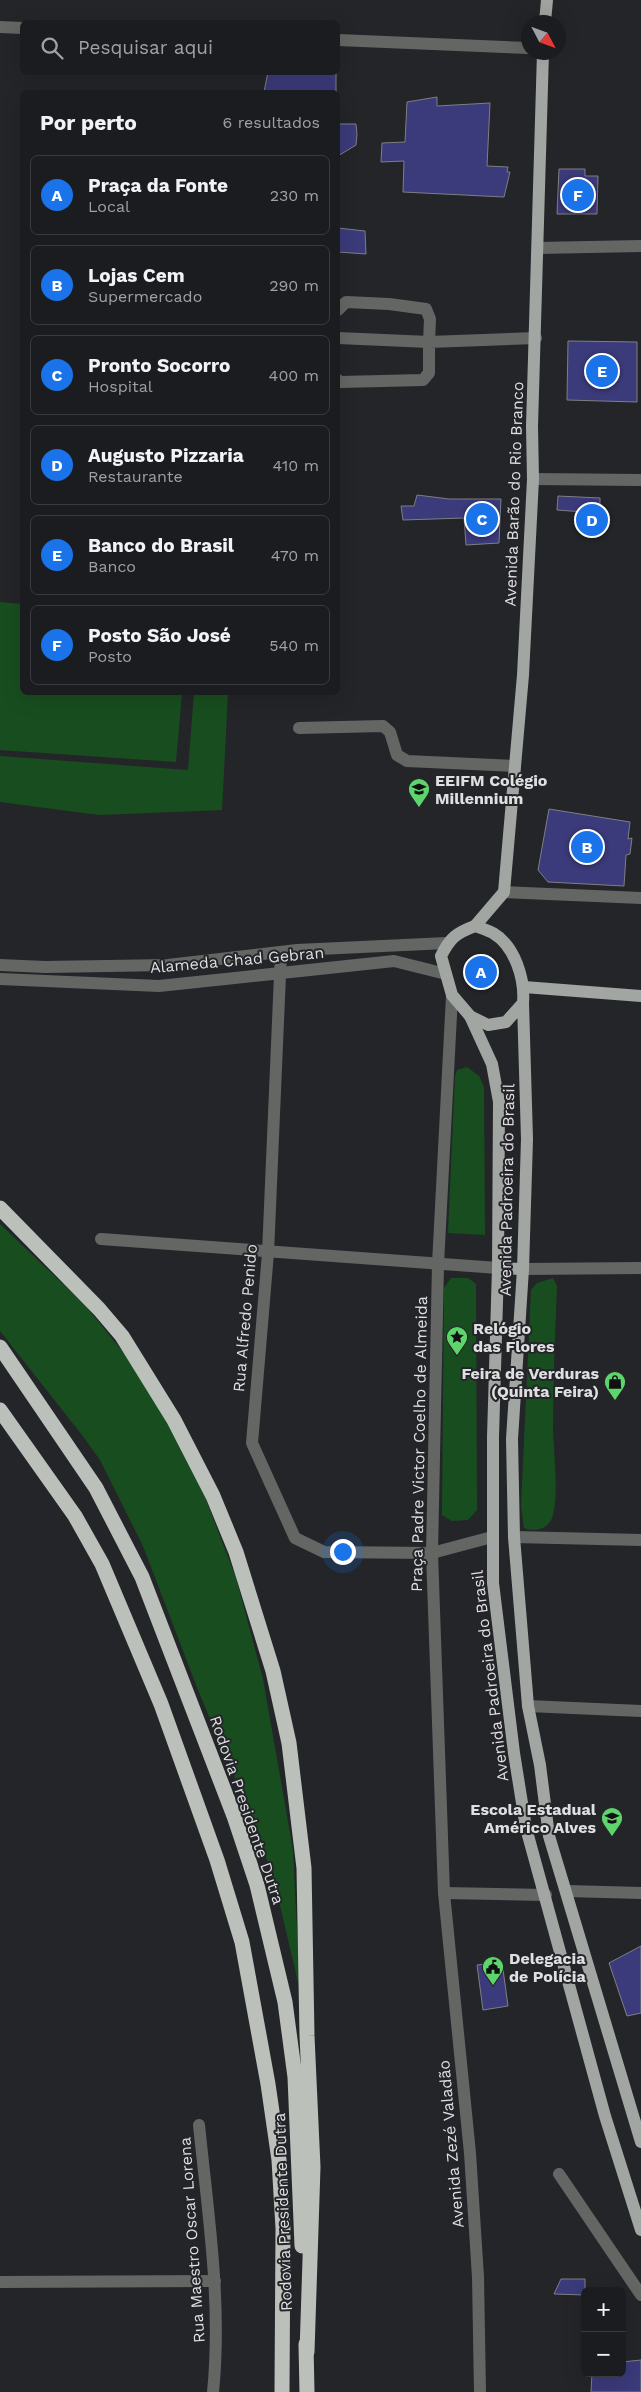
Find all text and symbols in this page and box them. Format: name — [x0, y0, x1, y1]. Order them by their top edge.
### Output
north arrow — [521, 15, 566, 60]
search box — [20, 20, 340, 75]
icon: search — [38, 34, 66, 62]
text: Pesquisar aqui — [78, 36, 213, 59]
text: Por perto — [40, 110, 137, 135]
text: 6 resultados — [223, 113, 320, 132]
text: Praça da Fonte — [88, 174, 228, 197]
pin: F — [562, 176, 594, 214]
text: A — [52, 186, 62, 205]
text: 230 m — [270, 186, 319, 205]
text: Local — [88, 197, 130, 216]
text: Lojas Cem — [88, 264, 185, 287]
text: B — [52, 276, 62, 295]
text: 290 m — [269, 276, 319, 295]
text: Supermercado — [88, 287, 202, 306]
pin: E — [586, 352, 618, 390]
text: Pronto Socorro — [88, 354, 230, 377]
text: C — [52, 366, 62, 385]
text: 400 m — [269, 366, 319, 385]
text: Hospital — [88, 377, 153, 396]
street label: Avenida Barão do Rio Branco — [501, 381, 527, 607]
text: Augusto Pizzaria — [88, 444, 244, 467]
text: D — [51, 456, 63, 475]
text: 410 m — [273, 456, 319, 475]
text: Restaurante — [88, 467, 183, 486]
pin: C — [466, 500, 498, 538]
pin: D — [576, 501, 608, 539]
text: Banco do Brasil — [88, 534, 234, 557]
text: E — [52, 546, 62, 565]
text: 470 m — [271, 546, 319, 565]
text: Banco — [88, 557, 136, 576]
text: Posto São José — [88, 624, 231, 647]
text: F — [52, 636, 62, 655]
text: 540 m — [269, 636, 319, 655]
text: Posto — [88, 647, 132, 666]
place label: EEIFM Colégio Millennium — [435, 771, 548, 808]
school or university icon: EEIFM Colégio Millennium — [407, 777, 431, 808]
pin: B — [571, 828, 603, 866]
street label: Alameda Chad Gebran — [149, 943, 325, 977]
pin: A — [465, 953, 497, 991]
street label: Avenida Padroeira do Brasil — [496, 1083, 518, 1297]
street label: Rua Alfredo Penido — [229, 1243, 261, 1393]
street label: Praça Padre Victor Coelho de Almeida — [407, 1296, 431, 1592]
place label: Relógio das Flores — [473, 1319, 555, 1356]
place icon: Relógio das Flores — [445, 1325, 469, 1356]
place label: Feira de Verduras (Quinta Feira) — [462, 1364, 599, 1401]
shop icon: Feira de Verduras (Quinta Feira) — [603, 1370, 627, 1401]
your location — [330, 1539, 356, 1565]
street label: Avenida Padroeira do Brasil — [468, 1569, 512, 1783]
street label: Rodovia Presidente Dutra — [206, 1713, 288, 1907]
place label: Escola Estadual Américo Alves — [470, 1800, 597, 1837]
school or university icon: Escola Estadual Américo Alves — [600, 1806, 624, 1837]
place label: Delegacia de Polícia — [509, 1949, 587, 1986]
public building icon: Delegacia de Polícia — [481, 1955, 505, 1986]
street label: Avenida Zezé Valadão — [434, 2059, 468, 2229]
street label: Rodovia Presidente Dutra — [270, 2113, 296, 2311]
street label: Rua Maestro Oscar Lorena — [175, 2136, 209, 2344]
map controls — [581, 2287, 626, 2377]
button: + — [581, 2287, 626, 2332]
button: − — [581, 2332, 626, 2377]

